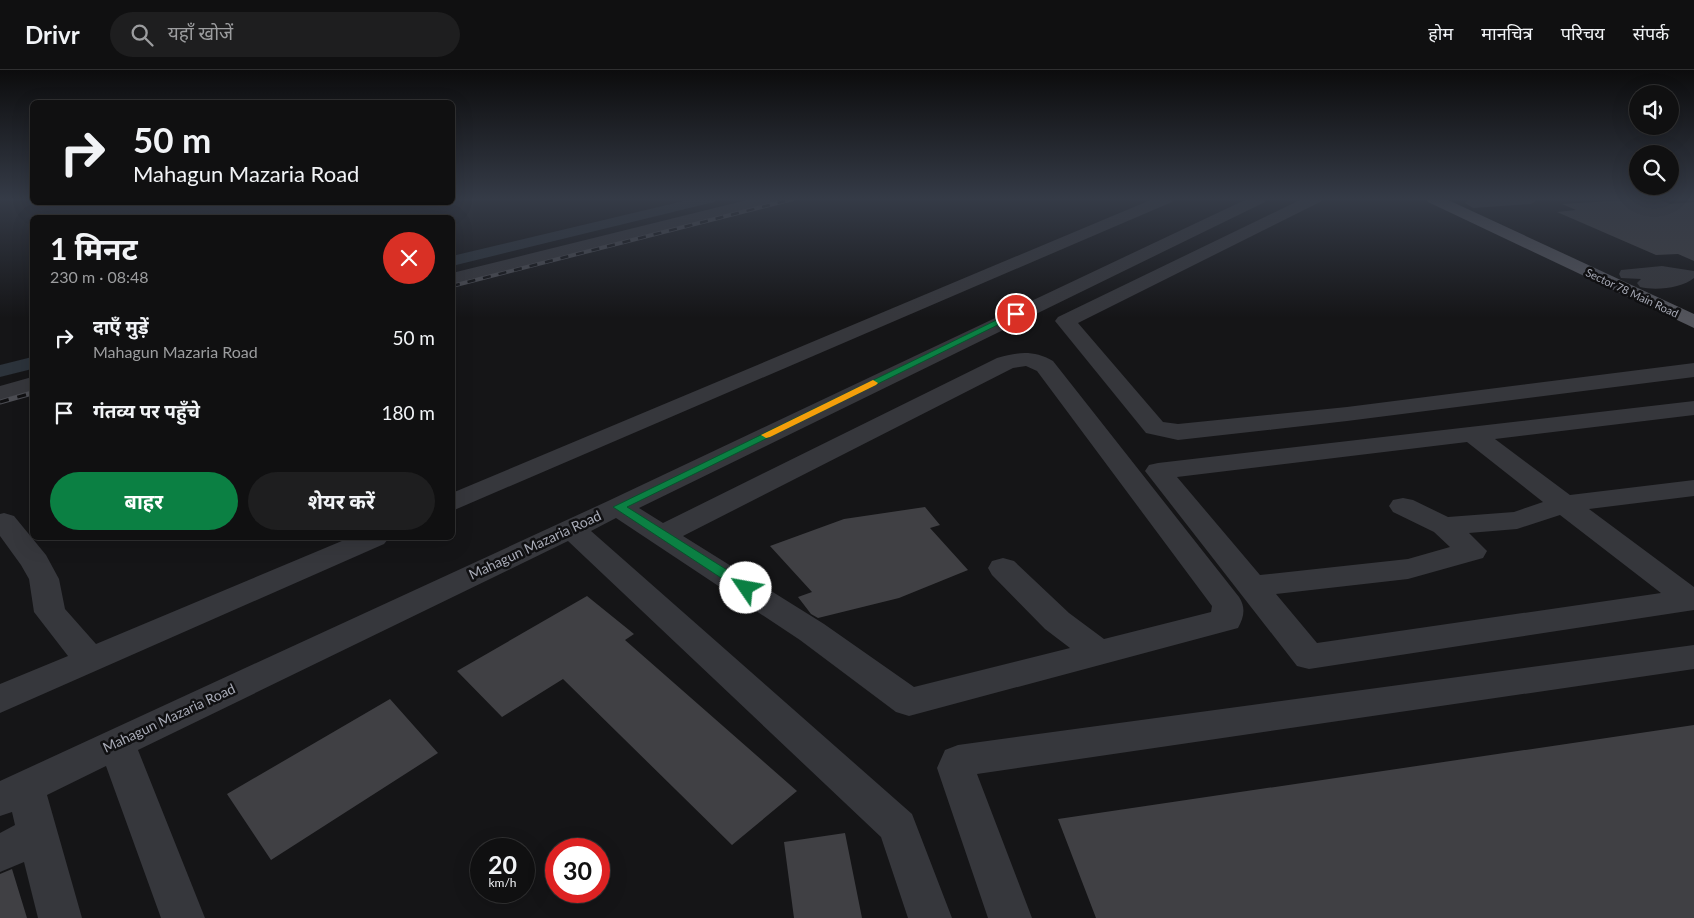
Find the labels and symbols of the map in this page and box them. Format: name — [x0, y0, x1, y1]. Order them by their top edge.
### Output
street label: Sector 78 Main Road — [1584, 265, 1681, 320]
pin — [995, 293, 1037, 335]
street label: Mahagun Mazaria Road — [466, 506, 604, 583]
position arrow — [719, 561, 771, 613]
street label: Mahagun Mazaria Road — [100, 679, 238, 756]
speed limit sign: 30 — [545, 838, 610, 903]

